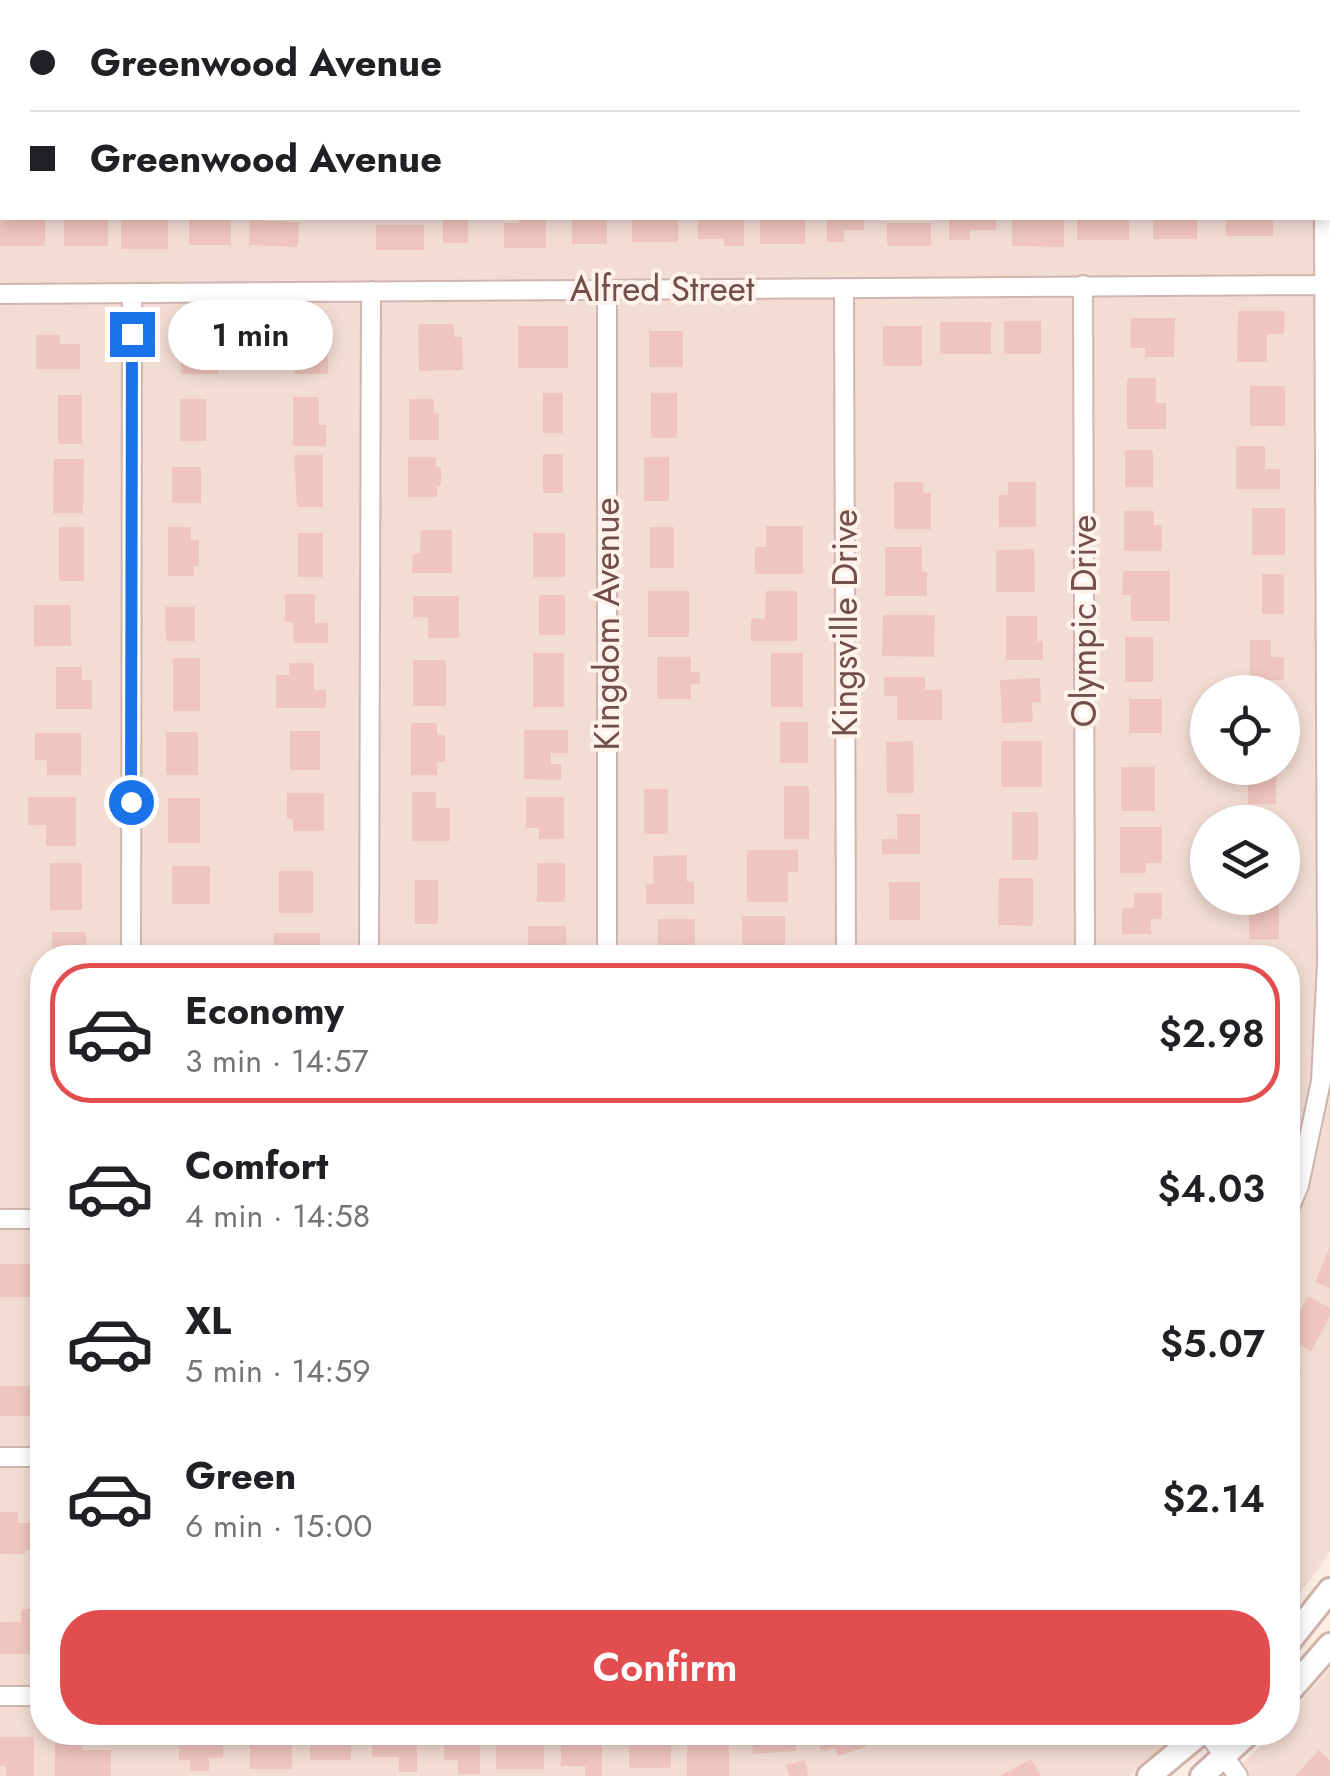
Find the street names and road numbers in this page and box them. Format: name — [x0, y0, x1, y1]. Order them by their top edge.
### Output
street label: Alfred Street — [570, 264, 755, 314]
street label: Kingdom Avenue — [582, 497, 632, 751]
street label: Kingsville Drive — [820, 509, 870, 737]
street label: Olympic Drive — [1059, 515, 1109, 727]

